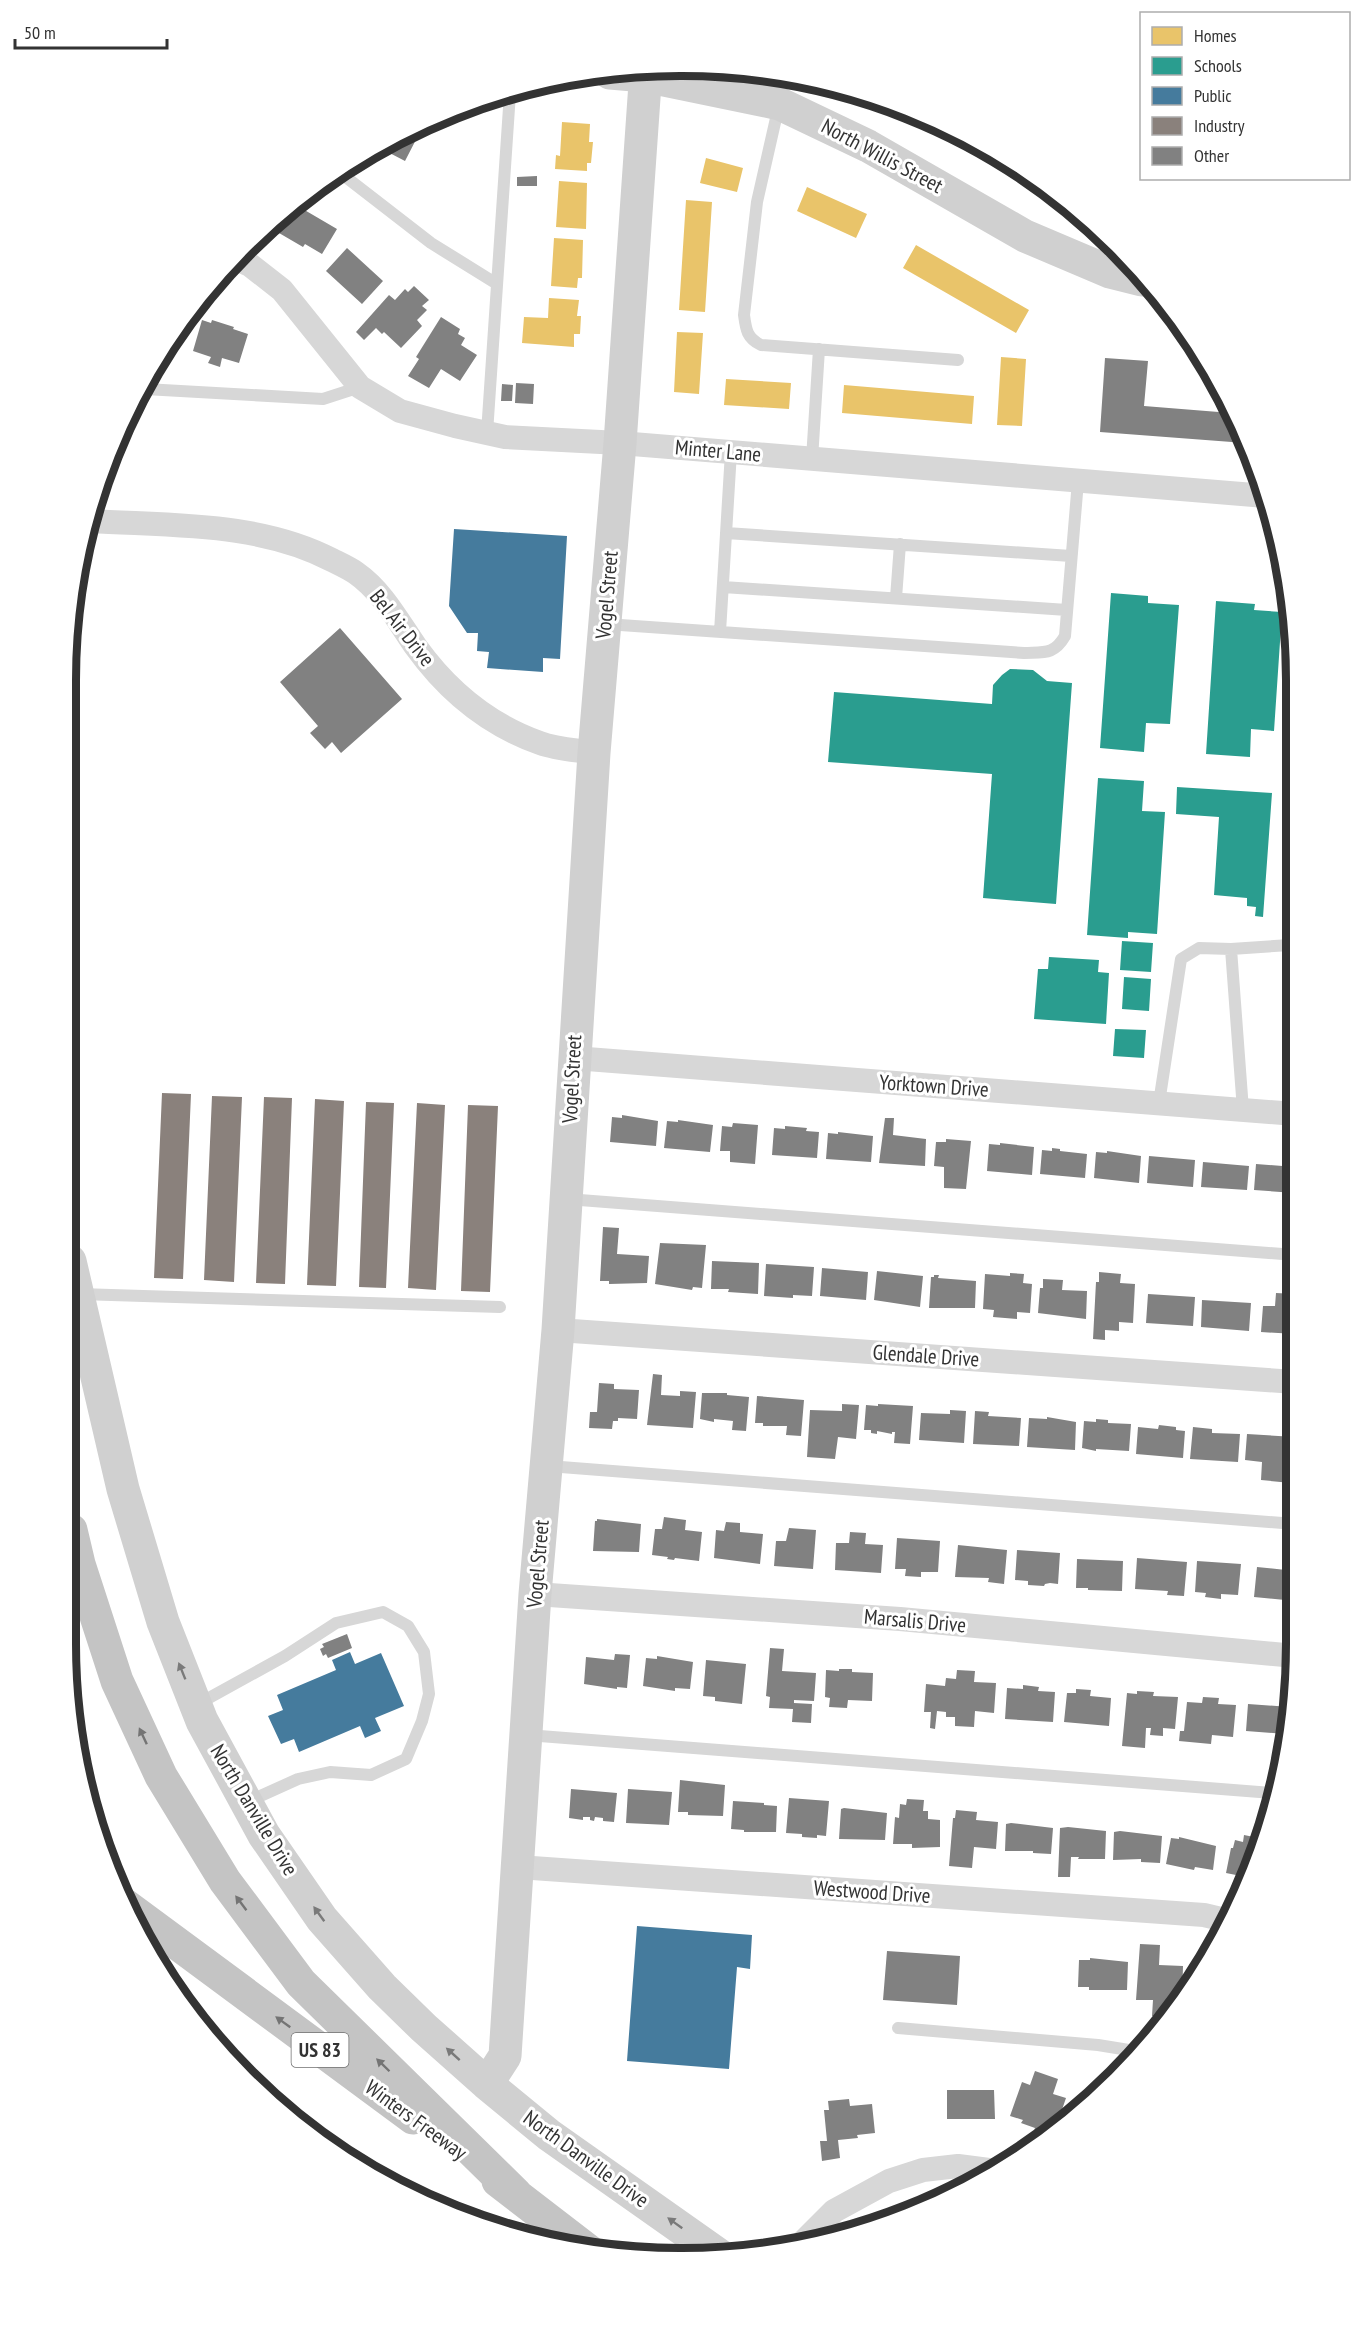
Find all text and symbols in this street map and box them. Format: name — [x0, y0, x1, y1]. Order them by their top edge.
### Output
scale bar — [15, 12, 166, 50]
legend — [1140, 12, 1350, 180]
text: 50 m — [24, 21, 56, 44]
text: Homes — [1194, 24, 1237, 47]
text: Schools — [1194, 54, 1242, 77]
text: Public — [1194, 84, 1232, 107]
street label: North Willis Street — [817, 112, 948, 199]
text: Industry — [1194, 114, 1245, 137]
text: Other — [1194, 144, 1229, 167]
street label: Minter Lane — [674, 433, 762, 468]
street label: Vogel Street — [589, 550, 624, 641]
street label: Bel Air Drive — [364, 584, 441, 672]
street label: Vogel Street — [556, 1034, 587, 1125]
street label: Yorktown Drive — [878, 1068, 990, 1103]
street label: Glendale Drive — [872, 1338, 980, 1373]
street label: Vogel Street — [520, 1519, 555, 1610]
street label: Marsalis Drive — [863, 1603, 967, 1638]
one-way arrow — [177, 1662, 187, 1680]
one-way arrow — [138, 1727, 147, 1744]
street label: North Danville Drive — [205, 1739, 304, 1880]
street label: Westwood Drive — [813, 1874, 931, 1909]
one-way arrow — [235, 1896, 247, 1912]
one-way arrow — [313, 1906, 325, 1922]
one-way arrow — [275, 2016, 291, 2028]
road number: US 83 — [292, 2033, 348, 2067]
one-way arrow — [446, 2047, 461, 2061]
one-way arrow — [377, 2059, 391, 2073]
street label: Winters Freeway — [360, 2074, 473, 2166]
street label: North Danville Drive — [518, 2104, 654, 2213]
one-way arrow — [667, 2218, 682, 2230]

